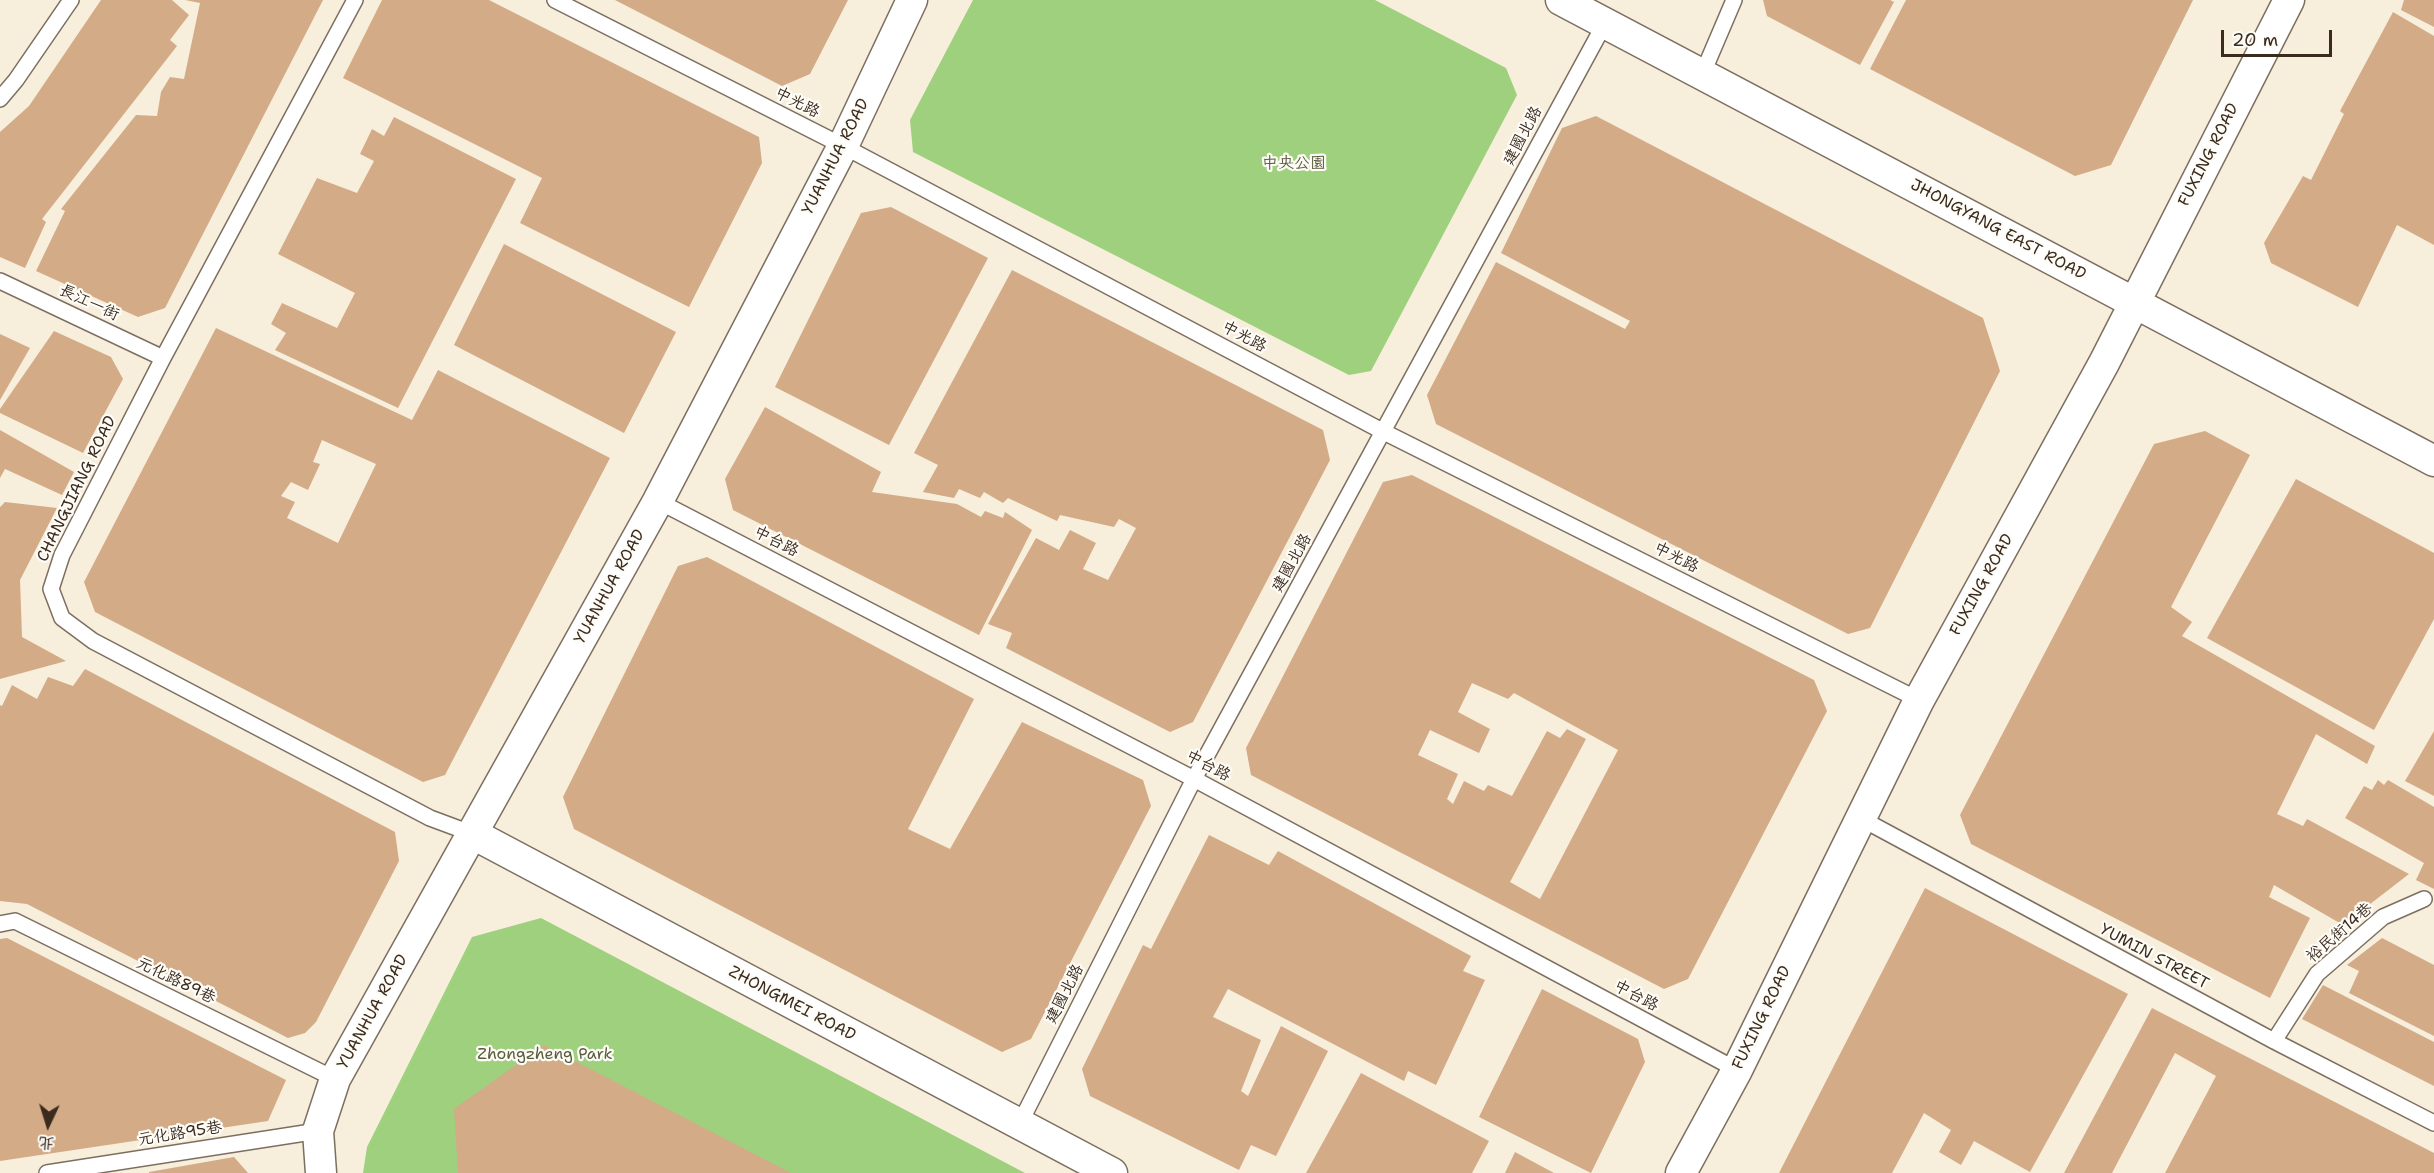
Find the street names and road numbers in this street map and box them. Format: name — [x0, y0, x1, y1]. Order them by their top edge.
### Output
street label: 中光路 — [771, 84, 823, 122]
street label: YUANHUA ROAD — [798, 96, 874, 218]
street label: FUXING ROAD — [2175, 100, 2243, 210]
street label: 建國北路 — [1500, 103, 1546, 169]
street label: JHONGYANG EAST ROAD — [1907, 176, 2089, 284]
street label: 長江一街 — [56, 281, 122, 325]
street label: 中光路 — [1218, 317, 1270, 357]
street label: CHANGJIANG ROAD — [33, 413, 121, 565]
street label: 中台路 — [750, 523, 802, 561]
street label: YUANHUA ROAD — [571, 526, 649, 648]
street label: 建國北路 — [1268, 530, 1316, 596]
street label: FUXING ROAD — [1946, 531, 2018, 639]
street label: 中光路 — [1650, 539, 1702, 577]
street label: 中台路 — [1182, 746, 1234, 786]
street label: 裕民街14巷 — [2303, 899, 2377, 967]
street label: YUMIN STREET — [2096, 920, 2212, 994]
street label: YUANHUA ROAD — [334, 951, 412, 1073]
street label: 元化路89巷 — [133, 954, 219, 1008]
street label: 建國北路 — [1042, 961, 1088, 1027]
street label: ZHONGMEI ROAD — [725, 962, 859, 1046]
street label: FUXING ROAD — [1729, 963, 1795, 1073]
street label: 中台路 — [1610, 976, 1662, 1016]
street label: 元化路95巷 — [137, 1118, 223, 1150]

